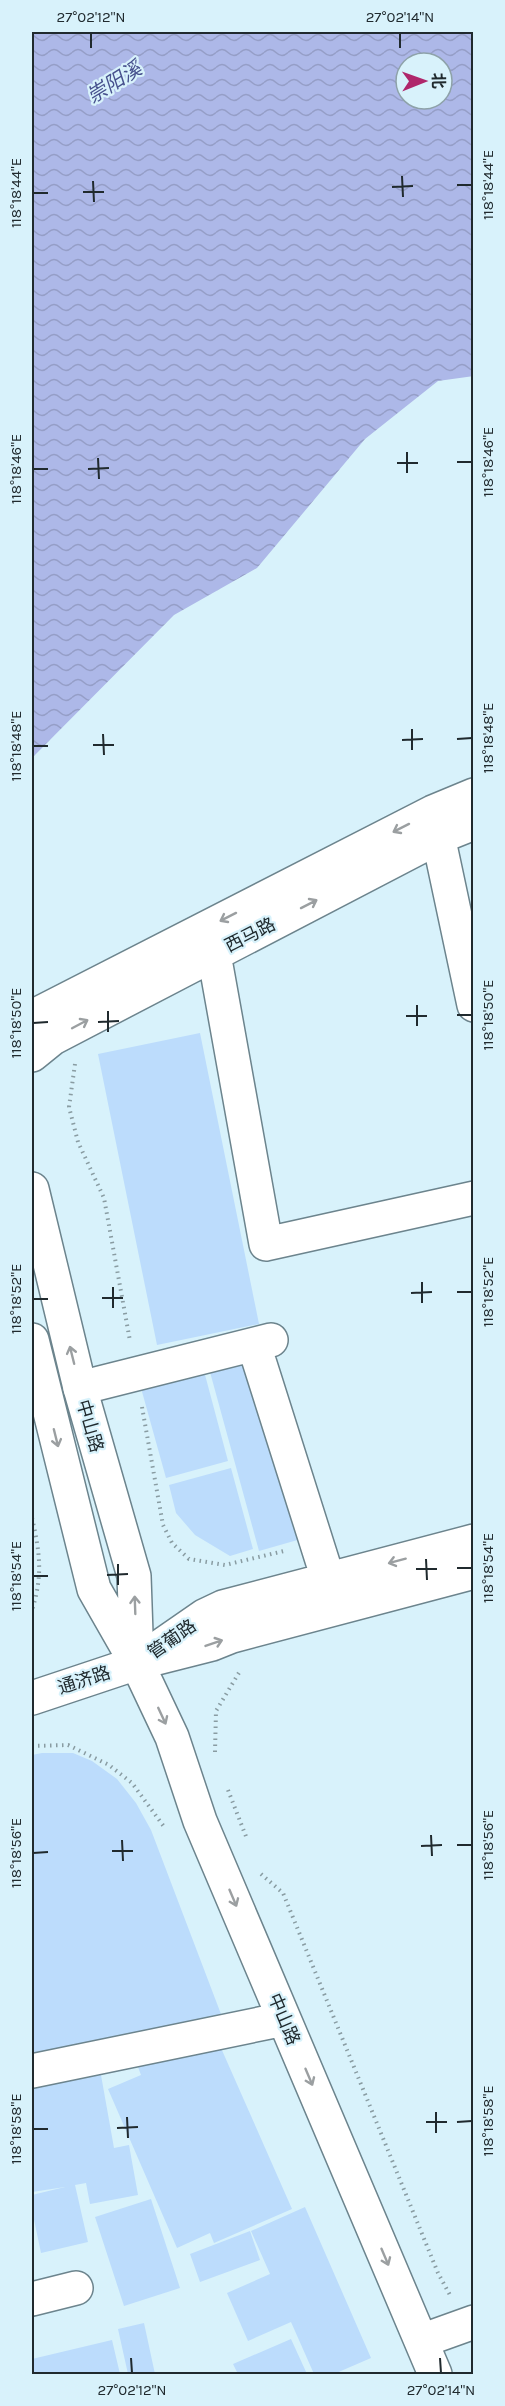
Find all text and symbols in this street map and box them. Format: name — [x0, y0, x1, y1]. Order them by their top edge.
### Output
text: 27°02'12"N — [57, 8, 125, 26]
text: 27°02'14"N — [366, 8, 434, 26]
north arrow — [394, 51, 454, 111]
water label: 崇阳溪 — [83, 56, 147, 108]
text: 北 — [429, 73, 448, 89]
text: 118°18'44"E — [479, 150, 497, 220]
text: 118°18'44"E — [7, 158, 25, 228]
text: 118°18'46"E — [479, 427, 497, 497]
text: 118°18'46"E — [7, 434, 25, 504]
text: 118°18'48"E — [479, 702, 497, 774]
text: 118°18'48"E — [7, 710, 25, 782]
one-way arrow — [393, 823, 411, 835]
one-way arrow — [300, 898, 317, 910]
one-way arrow — [219, 911, 237, 923]
street label: 西马路 — [221, 913, 279, 957]
text: 118°18'50"E — [479, 980, 497, 1050]
text: 118°18'50"E — [7, 988, 25, 1058]
one-way arrow — [71, 1017, 89, 1029]
text: 118°18'52"E — [479, 1257, 497, 1327]
text: 118°18'52"E — [7, 1264, 25, 1334]
one-way arrow — [65, 1346, 77, 1365]
street label: 中山路 — [72, 1397, 108, 1455]
one-way arrow — [51, 1428, 63, 1447]
text: 118°18'54"E — [479, 1533, 497, 1603]
text: 118°18'54"E — [7, 1541, 25, 1611]
one-way arrow — [387, 1556, 406, 1568]
one-way arrow — [129, 1595, 141, 1615]
street label: 管葡路 — [144, 1615, 200, 1663]
one-way arrow — [204, 1636, 222, 1647]
street label: 通济路 — [55, 1661, 113, 1699]
one-way arrow — [156, 1707, 168, 1725]
text: 118°18'56"E — [479, 1810, 497, 1880]
text: 118°18'56"E — [7, 1818, 25, 1888]
one-way arrow — [228, 1888, 239, 1906]
street label: 中山路 — [263, 1990, 305, 2048]
one-way arrow — [304, 2067, 315, 2086]
text: 118°18'58"E — [479, 2085, 497, 2157]
text: 118°18'58"E — [7, 2093, 25, 2165]
one-way arrow — [380, 2247, 391, 2265]
text: 27°02'12"N — [98, 2381, 166, 2399]
text: 27°02'14"N — [407, 2381, 475, 2399]

